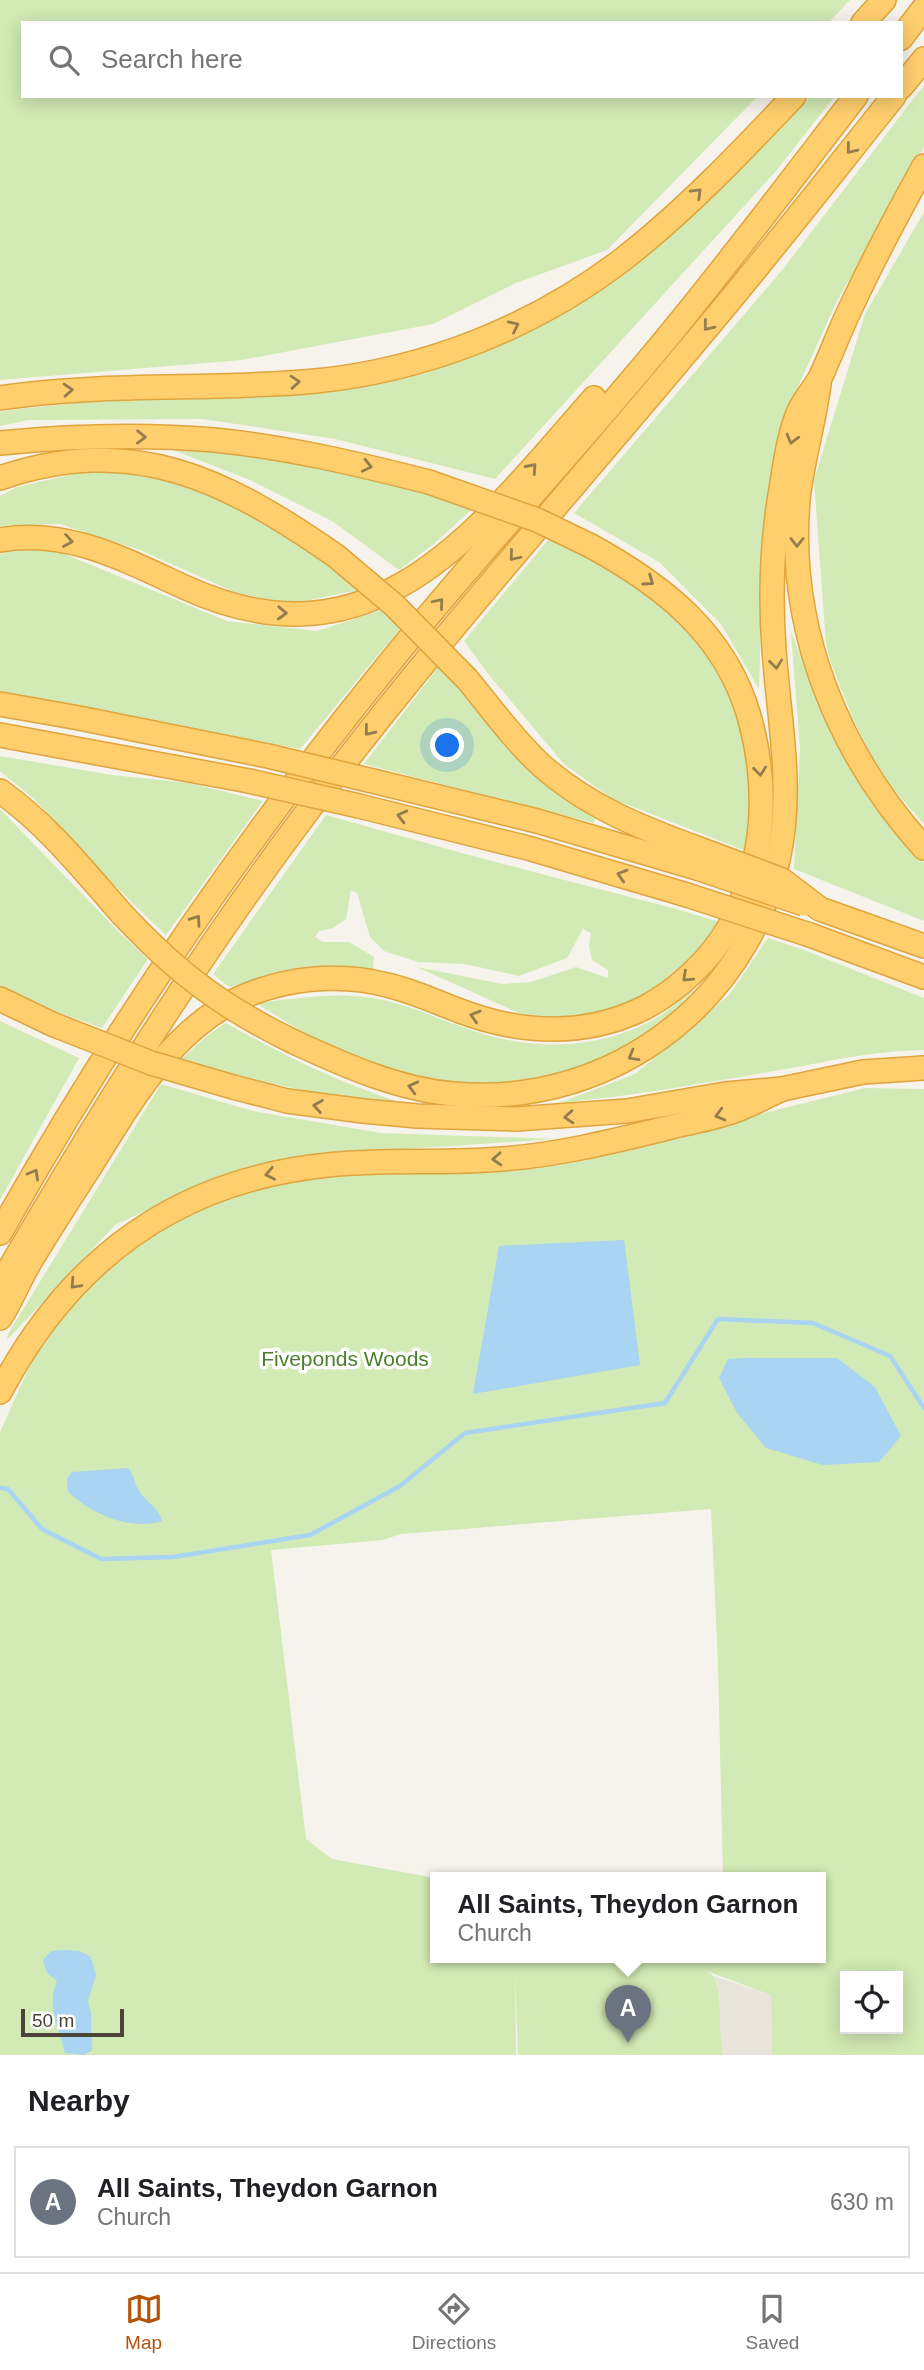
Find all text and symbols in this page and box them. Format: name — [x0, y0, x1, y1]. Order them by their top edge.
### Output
search box — [21, 21, 903, 98]
icon: search — [45, 41, 83, 79]
text: Search here — [101, 44, 243, 74]
one-way arrow — [847, 142, 860, 154]
one-way arrow — [689, 188, 702, 201]
one-way arrow — [704, 319, 717, 331]
one-way arrow — [507, 320, 519, 334]
one-way arrow — [290, 375, 301, 390]
one-way arrow — [63, 383, 74, 398]
one-way arrow — [137, 429, 147, 445]
one-way arrow — [786, 433, 800, 445]
one-way arrow — [361, 458, 373, 473]
one-way arrow — [524, 463, 536, 476]
one-way arrow — [62, 533, 74, 548]
one-way arrow — [789, 537, 805, 547]
one-way arrow — [510, 548, 522, 561]
one-way arrow — [641, 573, 654, 585]
one-way arrow — [431, 599, 443, 612]
one-way arrow — [277, 605, 288, 620]
one-way arrow — [768, 659, 783, 670]
one-way arrow — [364, 724, 377, 736]
your location — [430, 728, 464, 762]
one-way arrow — [752, 766, 767, 777]
one-way arrow — [396, 810, 408, 824]
one-way arrow — [616, 868, 628, 883]
one-way arrow — [188, 915, 200, 928]
one-way arrow — [682, 968, 695, 981]
one-way arrow — [469, 1010, 482, 1024]
one-way arrow — [627, 1048, 640, 1061]
one-way arrow — [407, 1081, 419, 1095]
one-way arrow — [312, 1098, 324, 1113]
one-way arrow — [714, 1107, 726, 1121]
one-way arrow — [563, 1109, 574, 1124]
one-way arrow — [491, 1151, 502, 1166]
one-way arrow — [264, 1166, 276, 1181]
one-way arrow — [26, 1168, 39, 1181]
one-way arrow — [71, 1276, 84, 1289]
park label: Fiveponds Woods — [261, 1347, 429, 1370]
popup — [430, 1872, 826, 1963]
text: All Saints, Theydon Garnon — [458, 1889, 798, 1919]
text: Church — [458, 1920, 532, 1946]
map controls — [840, 1971, 903, 2034]
button: locate — [840, 1971, 903, 2034]
pin: A — [605, 1985, 651, 2043]
scale bar — [21, 2006, 124, 2038]
text: 50 m — [32, 2010, 74, 2031]
text: Nearby — [28, 2084, 130, 2117]
text: All Saints, Theydon Garnon — [97, 2173, 438, 2203]
text: A — [45, 2189, 61, 2215]
text: 630 m — [830, 2189, 894, 2215]
text: Church — [97, 2204, 171, 2230]
tab: Map — [125, 2290, 163, 2354]
tab: Directions — [412, 2290, 496, 2354]
tab: Saved — [745, 2290, 799, 2354]

